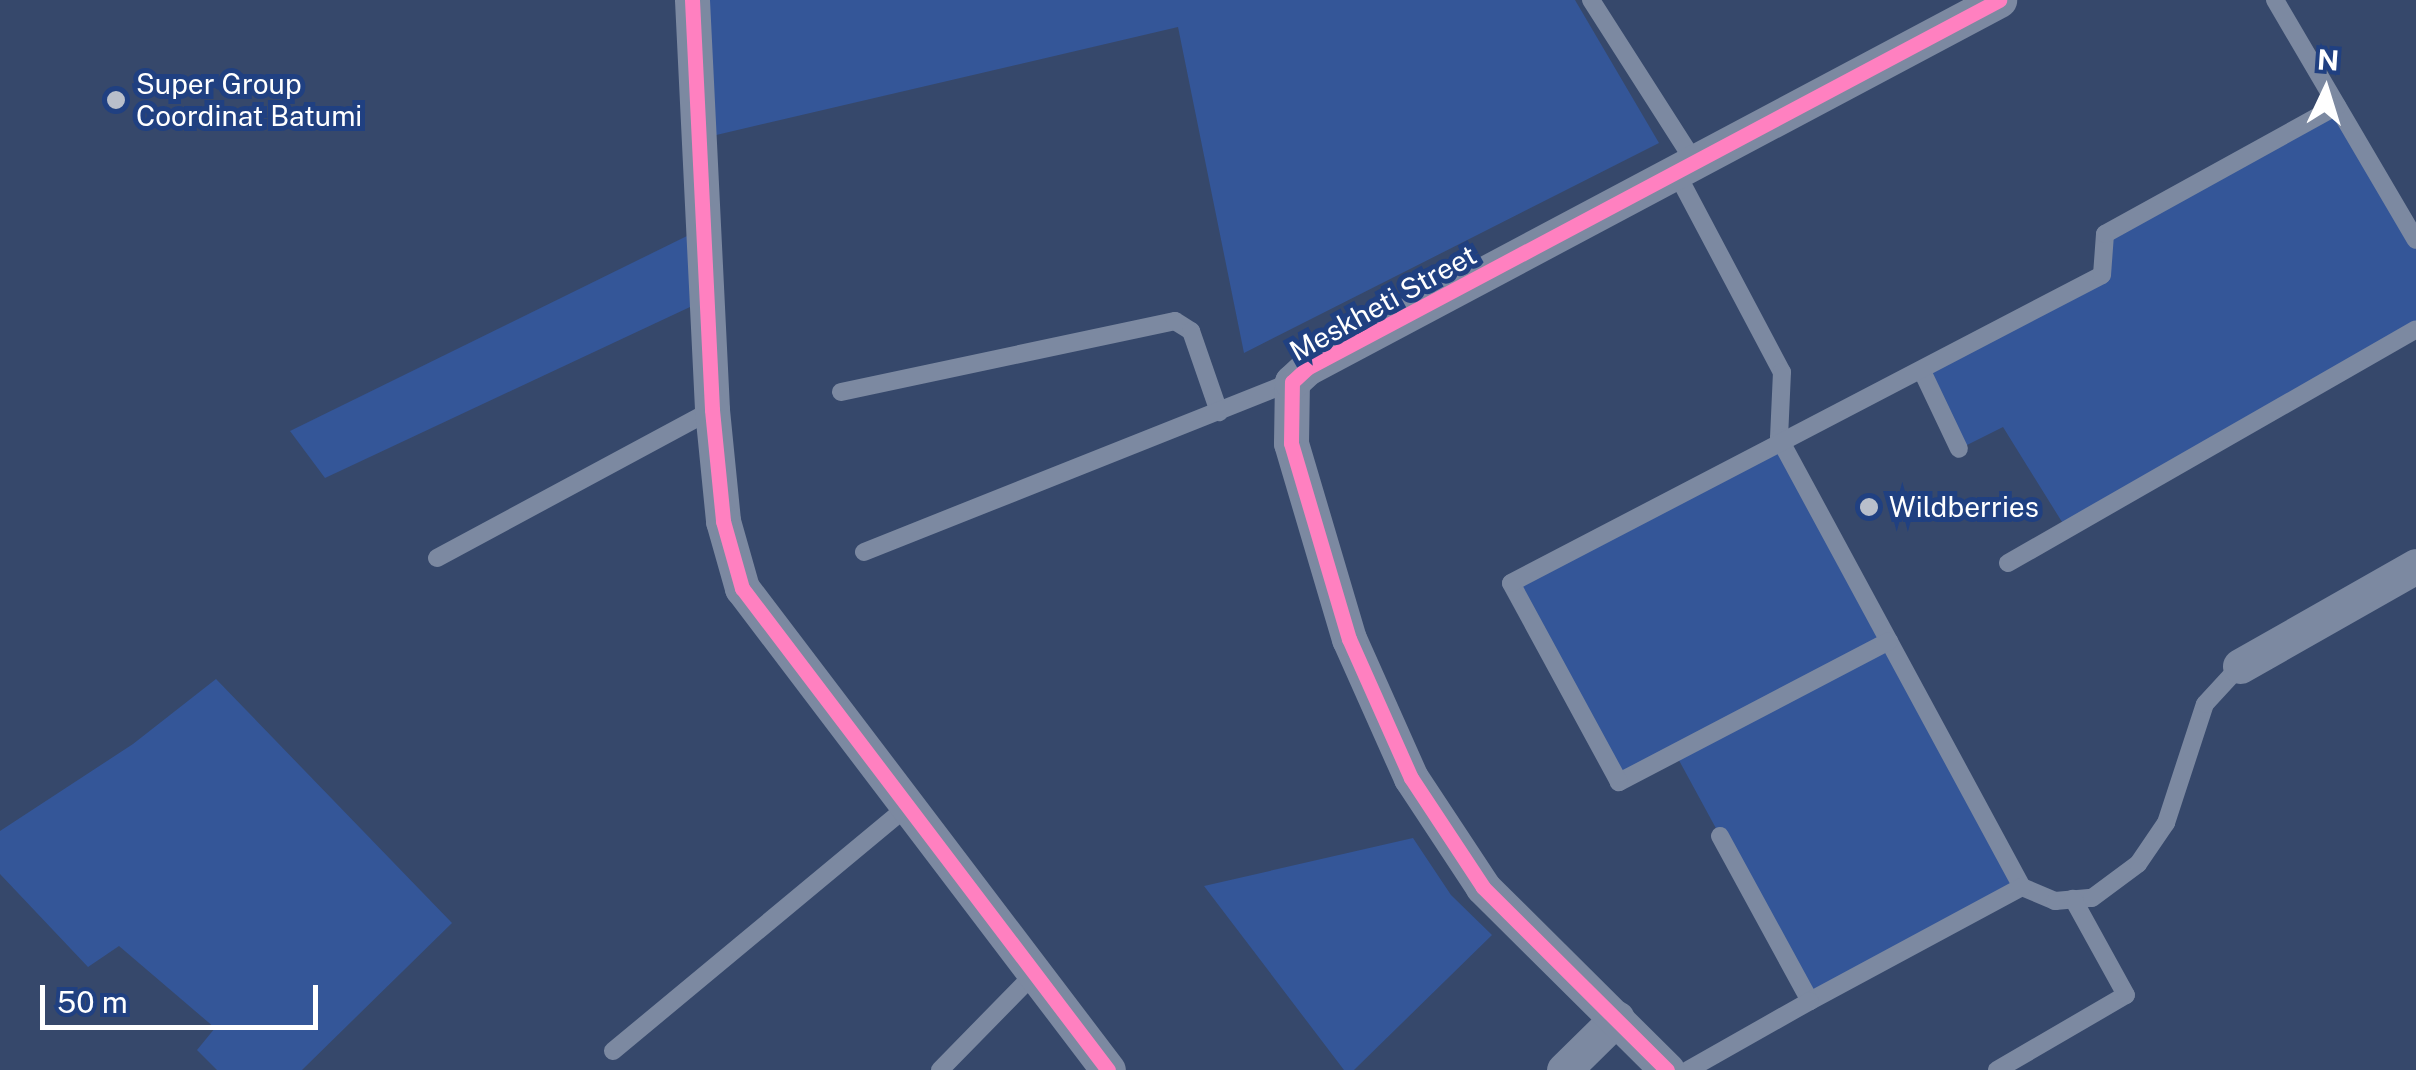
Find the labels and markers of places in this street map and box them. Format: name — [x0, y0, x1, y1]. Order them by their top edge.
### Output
place label: Super Group Coordinat Batumi — [136, 67, 362, 133]
marker: Super Group Coordinat Batumi — [105, 89, 127, 111]
place label: Wildberries — [1889, 490, 2039, 524]
marker: Wildberries — [1858, 496, 1880, 518]

